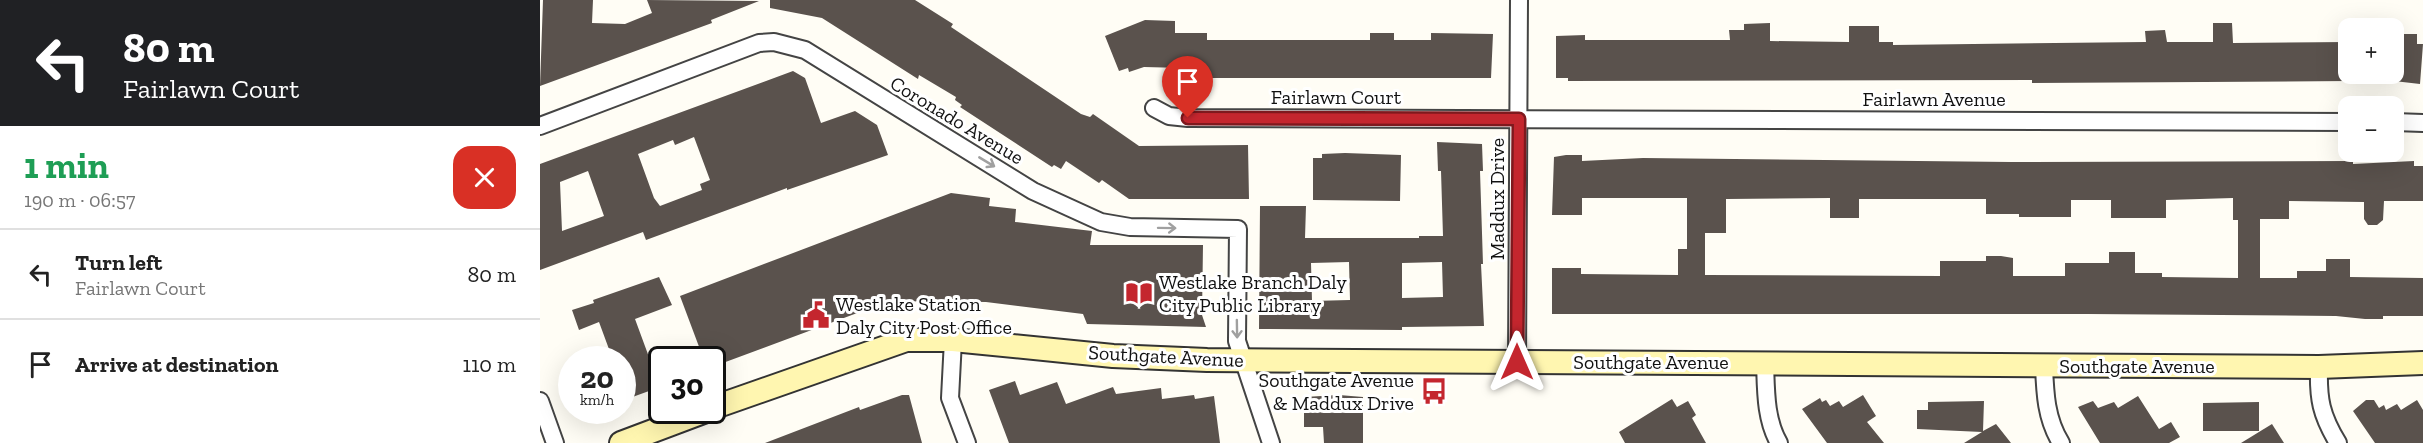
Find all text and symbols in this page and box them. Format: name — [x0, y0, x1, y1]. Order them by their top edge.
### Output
map controls — [2338, 18, 2404, 162]
button: + — [2338, 18, 2404, 84]
text: 80 m — [123, 22, 214, 73]
icon: left — [24, 24, 102, 102]
pin — [1162, 56, 1213, 118]
icon: arrive — [1171, 65, 1204, 98]
street label: Coronado Avenue — [886, 71, 1028, 169]
text: Fairlawn Court — [123, 73, 299, 105]
street label: Fairlawn Court — [1271, 85, 1402, 109]
street label: Fairlawn Avenue — [1862, 87, 2006, 111]
button: − — [2338, 96, 2404, 162]
street label: Maddux Drive — [1485, 138, 1509, 260]
text: 1 min — [24, 144, 109, 187]
button: close — [453, 146, 516, 209]
one-way arrow — [978, 157, 995, 169]
text: 190 m · 06:57 — [24, 188, 135, 212]
one-way arrow — [1156, 222, 1176, 234]
text: Turn left — [75, 249, 162, 276]
icon: left — [24, 258, 57, 291]
text: 80 m — [468, 261, 516, 288]
place label: Westlake Branch Daly City Public Library — [1159, 270, 1347, 317]
text: Fairlawn Court — [75, 276, 206, 300]
library icon: Westlake Branch Daly City Public Library — [1124, 278, 1154, 308]
place label: Westlake Station Daly City Post Office — [836, 292, 1012, 339]
public building icon: Westlake Station Daly City Post Office — [801, 300, 831, 330]
one-way arrow — [1231, 319, 1243, 339]
position arrow — [1485, 330, 1549, 394]
street label: Southgate Avenue — [1088, 340, 1244, 372]
speed limit sign: 30 — [648, 346, 726, 424]
icon: arrive — [24, 348, 57, 381]
street label: Southgate Avenue — [1573, 350, 1729, 374]
text: Arrive at destination — [75, 351, 278, 378]
text: 110 m — [462, 351, 516, 378]
street label: Southgate Avenue — [2059, 354, 2215, 378]
text: 20 — [580, 360, 614, 396]
place label: Southgate Avenue & Maddux Drive — [1259, 368, 1414, 415]
bus stop icon: Southgate Avenue & Maddux Drive — [1419, 376, 1449, 406]
text: km/h — [580, 391, 614, 409]

